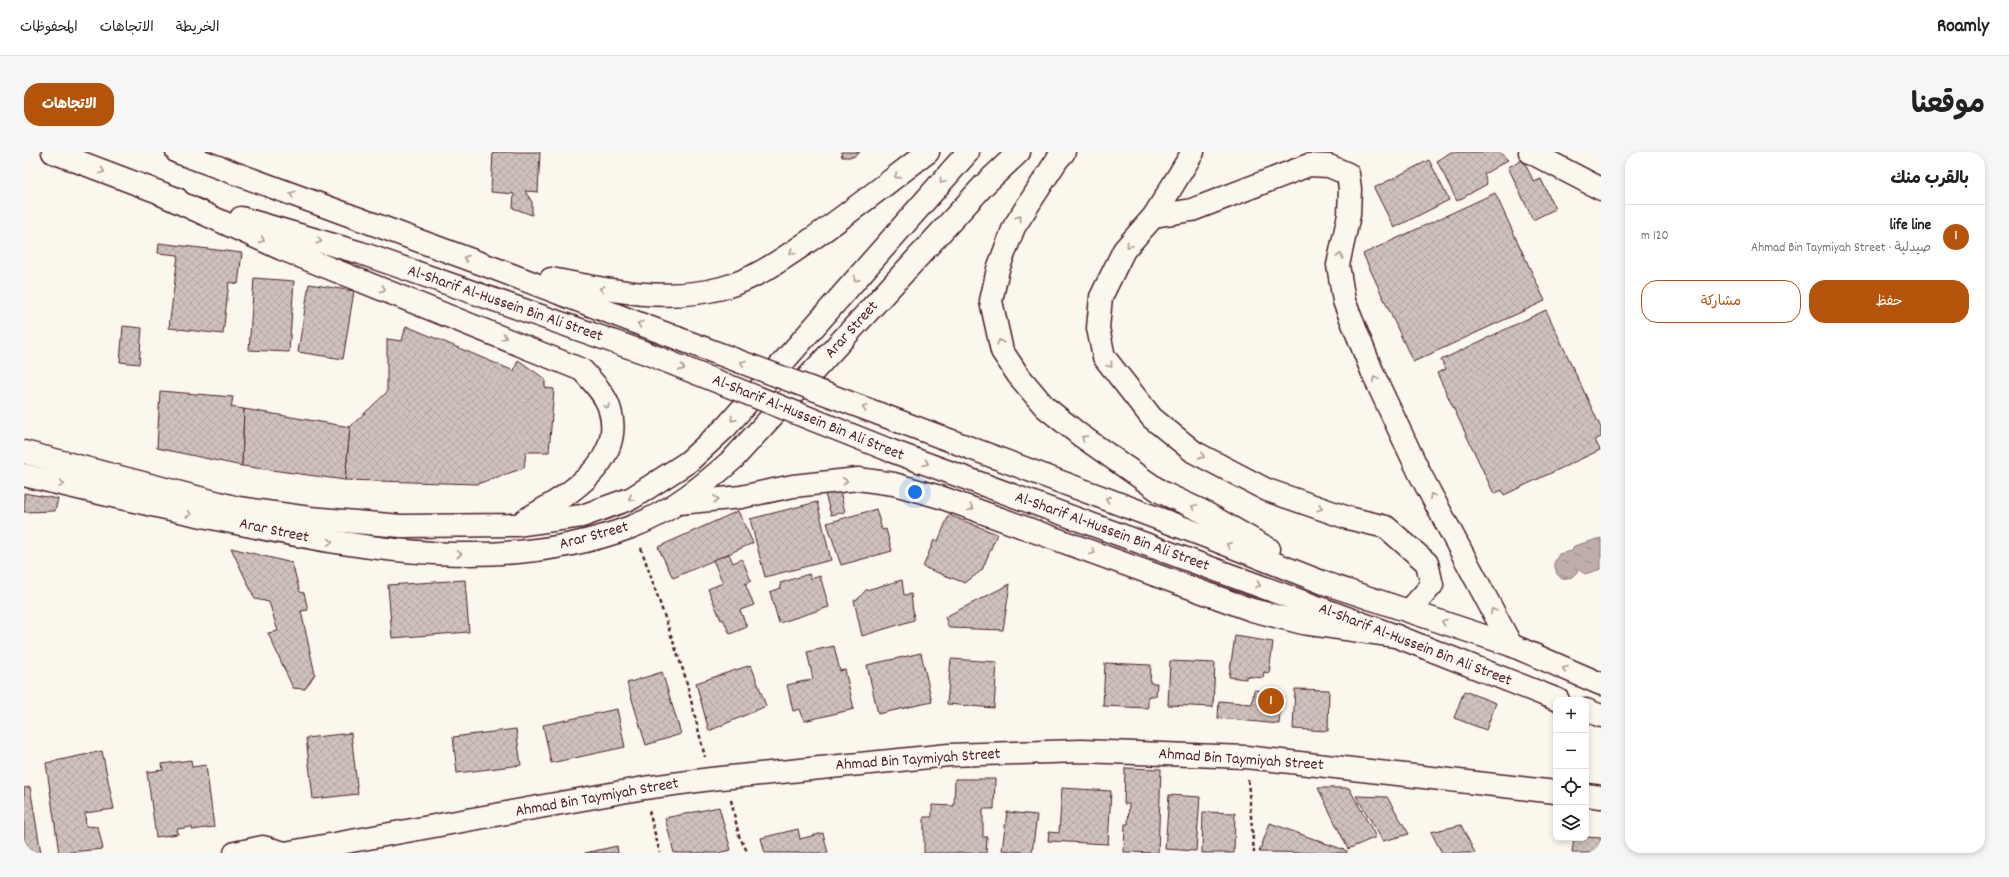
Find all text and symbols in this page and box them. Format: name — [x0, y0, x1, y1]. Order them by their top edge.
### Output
text: Roamly — [1937, 14, 1989, 41]
text: المحفوظات — [20, 18, 78, 38]
text: الاتجاهات — [100, 18, 154, 38]
text: الخريطة — [176, 18, 219, 38]
button: الاتجاهات — [24, 83, 114, 126]
text: موقعنا — [1911, 87, 1985, 127]
one-way arrow — [99, 167, 106, 175]
text: بالقرب منك — [1891, 168, 1969, 192]
one-way arrow — [894, 171, 901, 178]
one-way arrow — [940, 177, 947, 184]
one-way arrow — [288, 190, 295, 199]
one-way arrow — [1014, 215, 1022, 222]
text: life line — [1890, 215, 1931, 237]
text: 120 m — [1641, 227, 1669, 246]
text: 1 — [1955, 227, 1957, 246]
one-way arrow — [258, 235, 266, 243]
one-way arrow — [315, 236, 322, 245]
text: صيدلية · Ahmad Bin Taymiyah Street — [1751, 239, 1931, 258]
one-way arrow — [1126, 241, 1133, 248]
one-way arrow — [789, 248, 796, 255]
one-way arrow — [1336, 253, 1344, 259]
one-way arrow — [463, 254, 470, 263]
street label: Al-Sharif Al-Hussein Bin Ali Street — [404, 260, 606, 348]
one-way arrow — [853, 274, 861, 282]
button: مشاركة — [1641, 280, 1801, 323]
button: حفظ — [1809, 280, 1969, 323]
one-way arrow — [379, 284, 386, 292]
one-way arrow — [599, 285, 605, 293]
street label: Arar Street — [820, 296, 884, 364]
one-way arrow — [637, 320, 644, 328]
one-way arrow — [500, 332, 507, 340]
one-way arrow — [997, 339, 1005, 345]
one-way arrow — [739, 359, 746, 367]
one-way arrow — [1105, 361, 1112, 368]
one-way arrow — [678, 363, 685, 371]
street label: Al-Sharif Al-Hussein Bin Ali Street — [709, 369, 908, 467]
one-way arrow — [1372, 376, 1380, 383]
one-way arrow — [603, 403, 611, 410]
one-way arrow — [861, 405, 868, 413]
one-way arrow — [731, 414, 738, 421]
one-way arrow — [1081, 435, 1088, 443]
one-way arrow — [1197, 451, 1205, 458]
one-way arrow — [922, 459, 929, 467]
one-way arrow — [842, 476, 848, 485]
one-way arrow — [59, 480, 65, 488]
your location — [905, 482, 925, 502]
street label: Al-Sharif Al-Hussein Bin Ali Street — [1012, 486, 1212, 578]
one-way arrow — [628, 493, 635, 501]
one-way arrow — [1429, 493, 1437, 500]
one-way arrow — [713, 495, 719, 504]
one-way arrow — [1104, 496, 1111, 504]
one-way arrow — [967, 503, 974, 511]
one-way arrow — [1317, 503, 1324, 512]
one-way arrow — [1191, 504, 1198, 512]
one-way arrow — [185, 509, 192, 517]
street label: Arar Street — [237, 512, 311, 550]
street label: Arar Street — [557, 516, 631, 556]
one-way arrow — [327, 538, 333, 546]
one-way arrow — [1226, 542, 1233, 550]
one-way arrow — [1089, 547, 1096, 556]
one-way arrow — [456, 550, 462, 558]
one-way arrow — [1255, 581, 1262, 589]
street label: Al-Sharif Al-Hussein Bin Ali Street — [1315, 597, 1515, 693]
one-way arrow — [1490, 608, 1497, 615]
one-way arrow — [1440, 619, 1447, 627]
one-way arrow — [1562, 665, 1569, 673]
pin: 1 — [1258, 686, 1284, 716]
map controls — [1553, 697, 1589, 841]
button: + — [1553, 697, 1589, 733]
button: − — [1553, 733, 1589, 769]
street label: Ahmad Bin Taymiyah Street — [835, 743, 1001, 777]
street label: Ahmad Bin Taymiyah Street — [1158, 743, 1324, 777]
button: locate — [1553, 769, 1589, 805]
street label: Ahmad Bin Taymiyah Street — [514, 772, 681, 824]
button: layers — [1553, 805, 1589, 841]

